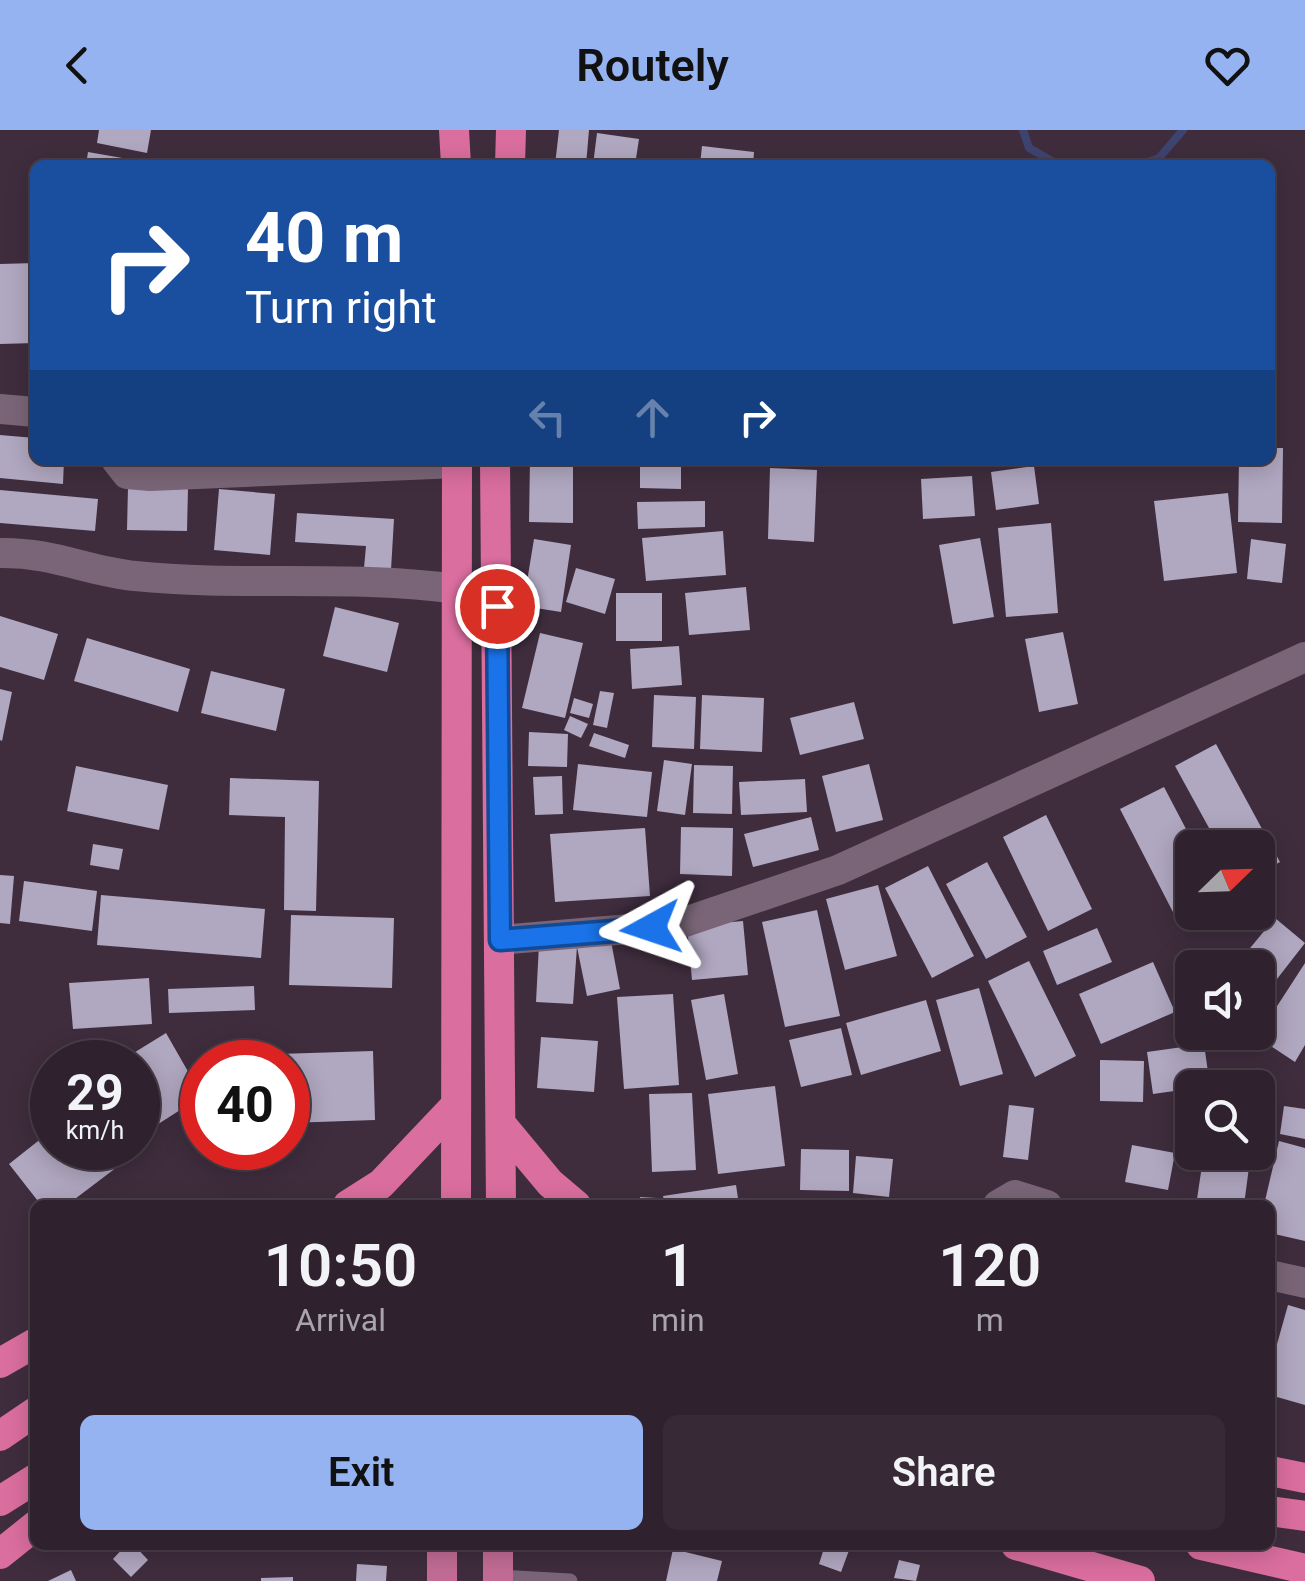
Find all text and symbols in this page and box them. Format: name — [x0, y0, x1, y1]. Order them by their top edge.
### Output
icon: back — [50, 38, 105, 93]
icon: heart — [1200, 38, 1255, 93]
text: Routely — [576, 39, 729, 92]
text: 40 m — [245, 197, 403, 279]
icon: right — [80, 200, 210, 330]
text: Turn right — [245, 281, 437, 334]
icon: left — [520, 390, 575, 445]
icon: ahead — [625, 390, 680, 445]
icon: right — [730, 390, 785, 445]
pin — [455, 564, 540, 649]
icon: arrive — [470, 579, 525, 634]
north arrow — [1175, 830, 1275, 930]
map controls — [1175, 830, 1275, 1170]
position arrow — [599, 876, 703, 980]
button: sound — [1175, 950, 1275, 1050]
speed limit sign: 40 — [180, 1040, 310, 1170]
text: 29 — [66, 1064, 124, 1122]
button: search — [1175, 1070, 1275, 1170]
text: km/h — [66, 1116, 124, 1145]
text: 10:50 — [264, 1230, 417, 1301]
text: 1 — [661, 1230, 695, 1301]
text: 120 — [938, 1230, 1041, 1301]
text: Arrival — [295, 1301, 386, 1339]
text: min — [651, 1301, 705, 1339]
text: m — [976, 1301, 1004, 1339]
button: Exit — [80, 1415, 643, 1530]
button: Share — [663, 1415, 1225, 1530]

